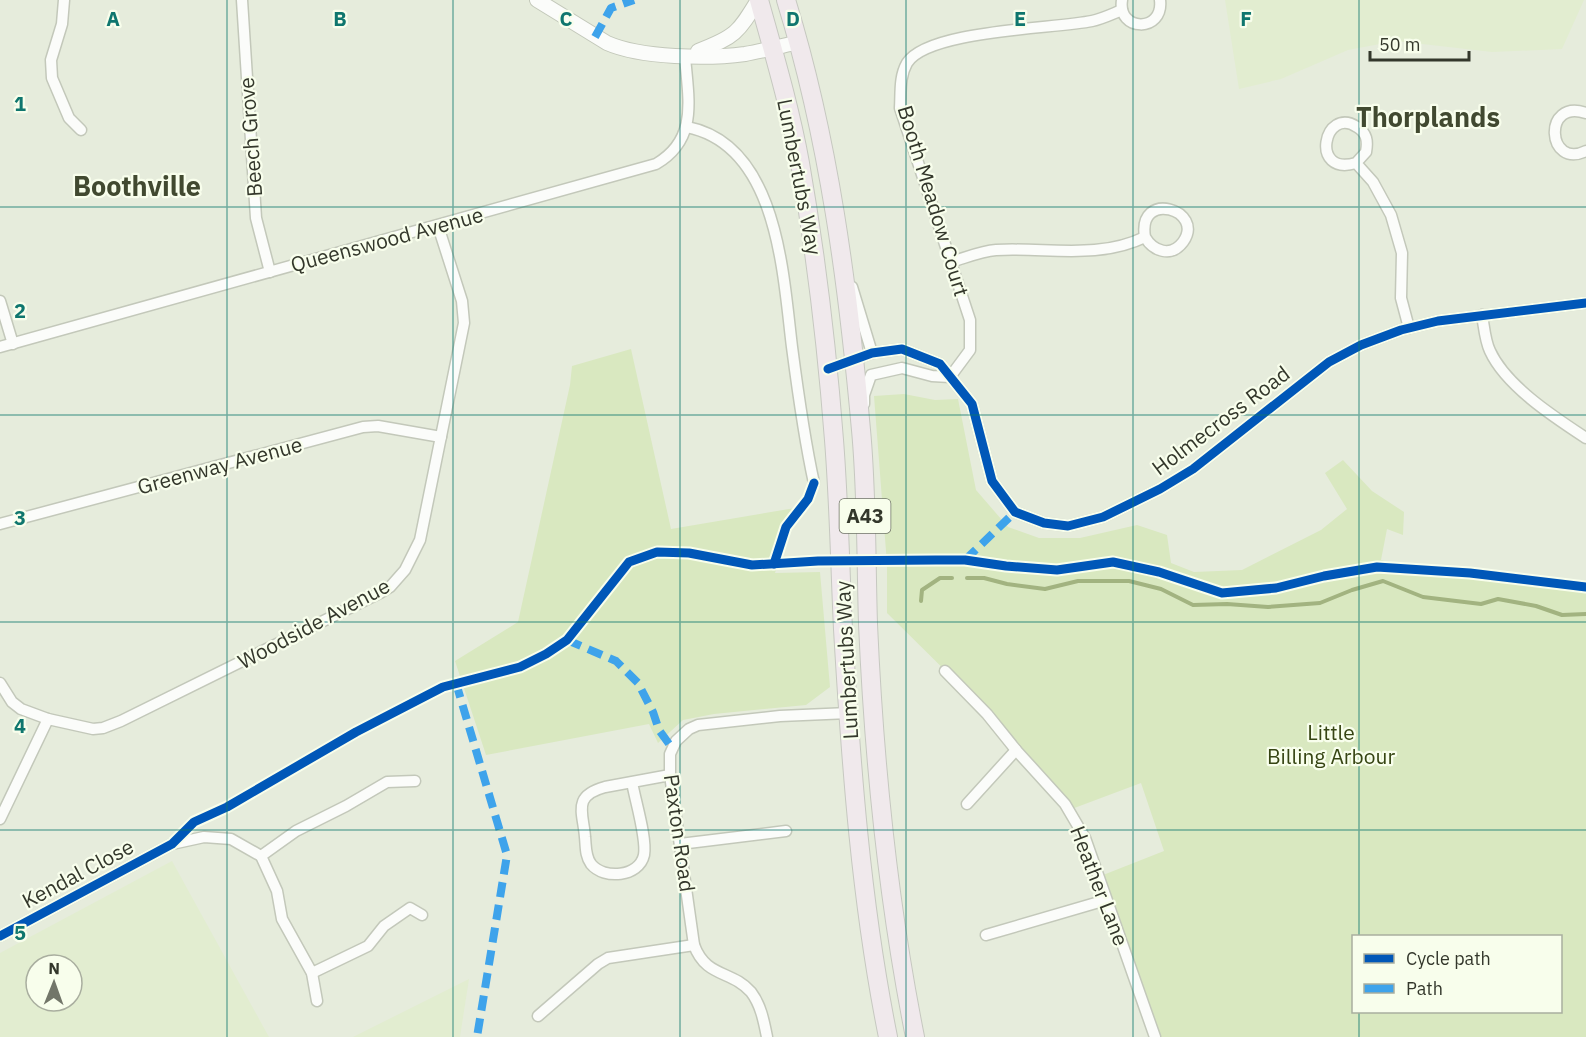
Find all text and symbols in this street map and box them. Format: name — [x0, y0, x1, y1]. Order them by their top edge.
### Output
text: A — [106, 5, 120, 32]
text: B — [333, 5, 347, 32]
text: C — [559, 5, 573, 32]
text: D — [786, 5, 800, 32]
text: E — [1014, 5, 1026, 32]
text: F — [1240, 5, 1252, 32]
scale bar — [1370, 24, 1469, 62]
text: 50 m — [1379, 33, 1421, 56]
street label: Beech Grove — [232, 76, 268, 198]
text: 1 — [14, 90, 26, 117]
street label: Lumbertubs Way — [771, 96, 829, 258]
district label: Thorplands — [1356, 99, 1500, 134]
street label: Booth Meadow Court — [892, 102, 976, 300]
district label: Boothville — [73, 168, 201, 203]
street label: Queenswood Avenue — [287, 200, 486, 278]
text: 2 — [14, 297, 26, 324]
street label: Holmecross Road — [1146, 359, 1295, 481]
street label: Greenway Avenue — [134, 430, 305, 501]
road number: A43 — [840, 499, 890, 533]
text: 3 — [14, 504, 26, 531]
street label: Woodside Avenue — [233, 571, 394, 675]
street label: Lumbertubs Way — [828, 579, 864, 740]
text: 4 — [14, 712, 26, 739]
park label: Little Billing Arbour — [1267, 718, 1395, 770]
street label: Paxton Road — [658, 772, 702, 894]
street label: Heather Lane — [1064, 822, 1136, 950]
street label: Kendal Close — [17, 832, 138, 914]
text: 5 — [14, 919, 26, 946]
legend — [1352, 935, 1562, 1013]
text: Cycle path — [1406, 947, 1491, 970]
north arrow — [24, 953, 84, 1013]
text: N — [48, 958, 60, 978]
text: Path — [1406, 977, 1443, 1000]

